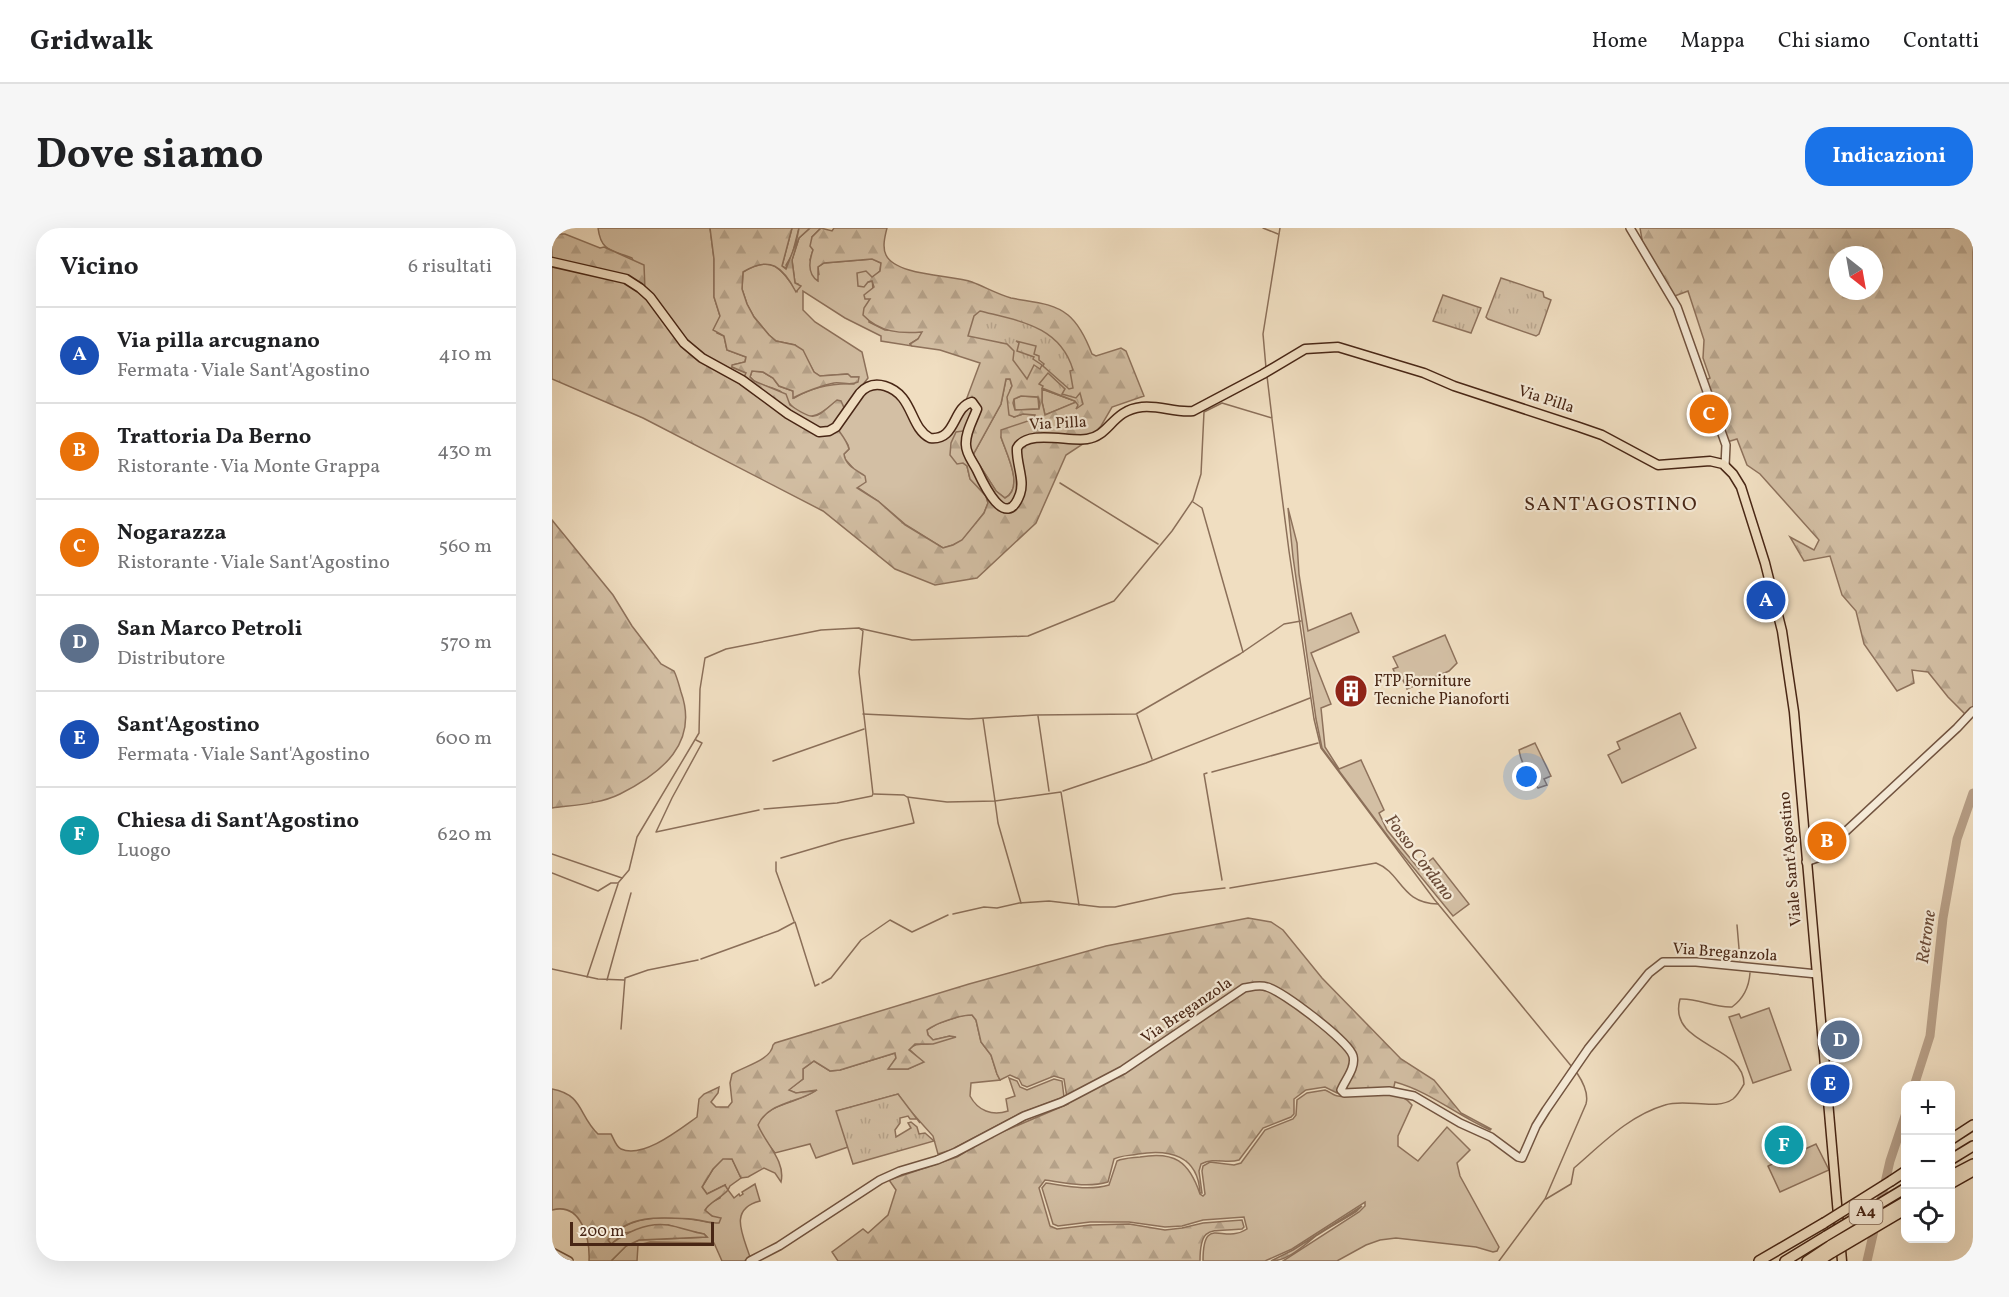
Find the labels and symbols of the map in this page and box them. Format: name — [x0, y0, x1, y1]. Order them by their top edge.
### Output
north arrow — [1829, 246, 1883, 300]
street label: Via Pilla — [1515, 381, 1577, 419]
pin: C — [1690, 392, 1728, 436]
street label: Via Pilla — [1029, 412, 1087, 436]
district label: SANT'AGOSTINO — [1524, 491, 1698, 519]
pin: A — [1746, 578, 1786, 622]
place label: FTP Forniture Tecniche Pianoforti — [1374, 671, 1510, 711]
building icon: FTP Forniture Tecniche Pianoforti — [1333, 673, 1369, 709]
your location — [1512, 762, 1541, 791]
street label: Viale Sant'Agostino — [1774, 791, 1808, 927]
water label: Fosso Cordano — [1378, 810, 1460, 906]
pin: B — [1808, 818, 1846, 864]
water label: Retrone — [1911, 908, 1943, 965]
street label: Via Breganzola — [1672, 938, 1778, 968]
street label: Via Breganzola — [1137, 972, 1237, 1050]
pin: D — [1820, 1018, 1860, 1062]
pin: E — [1810, 1062, 1850, 1106]
pin: F — [1764, 1122, 1804, 1168]
road number: A4 — [1850, 1200, 1882, 1224]
scale bar — [570, 1219, 714, 1246]

